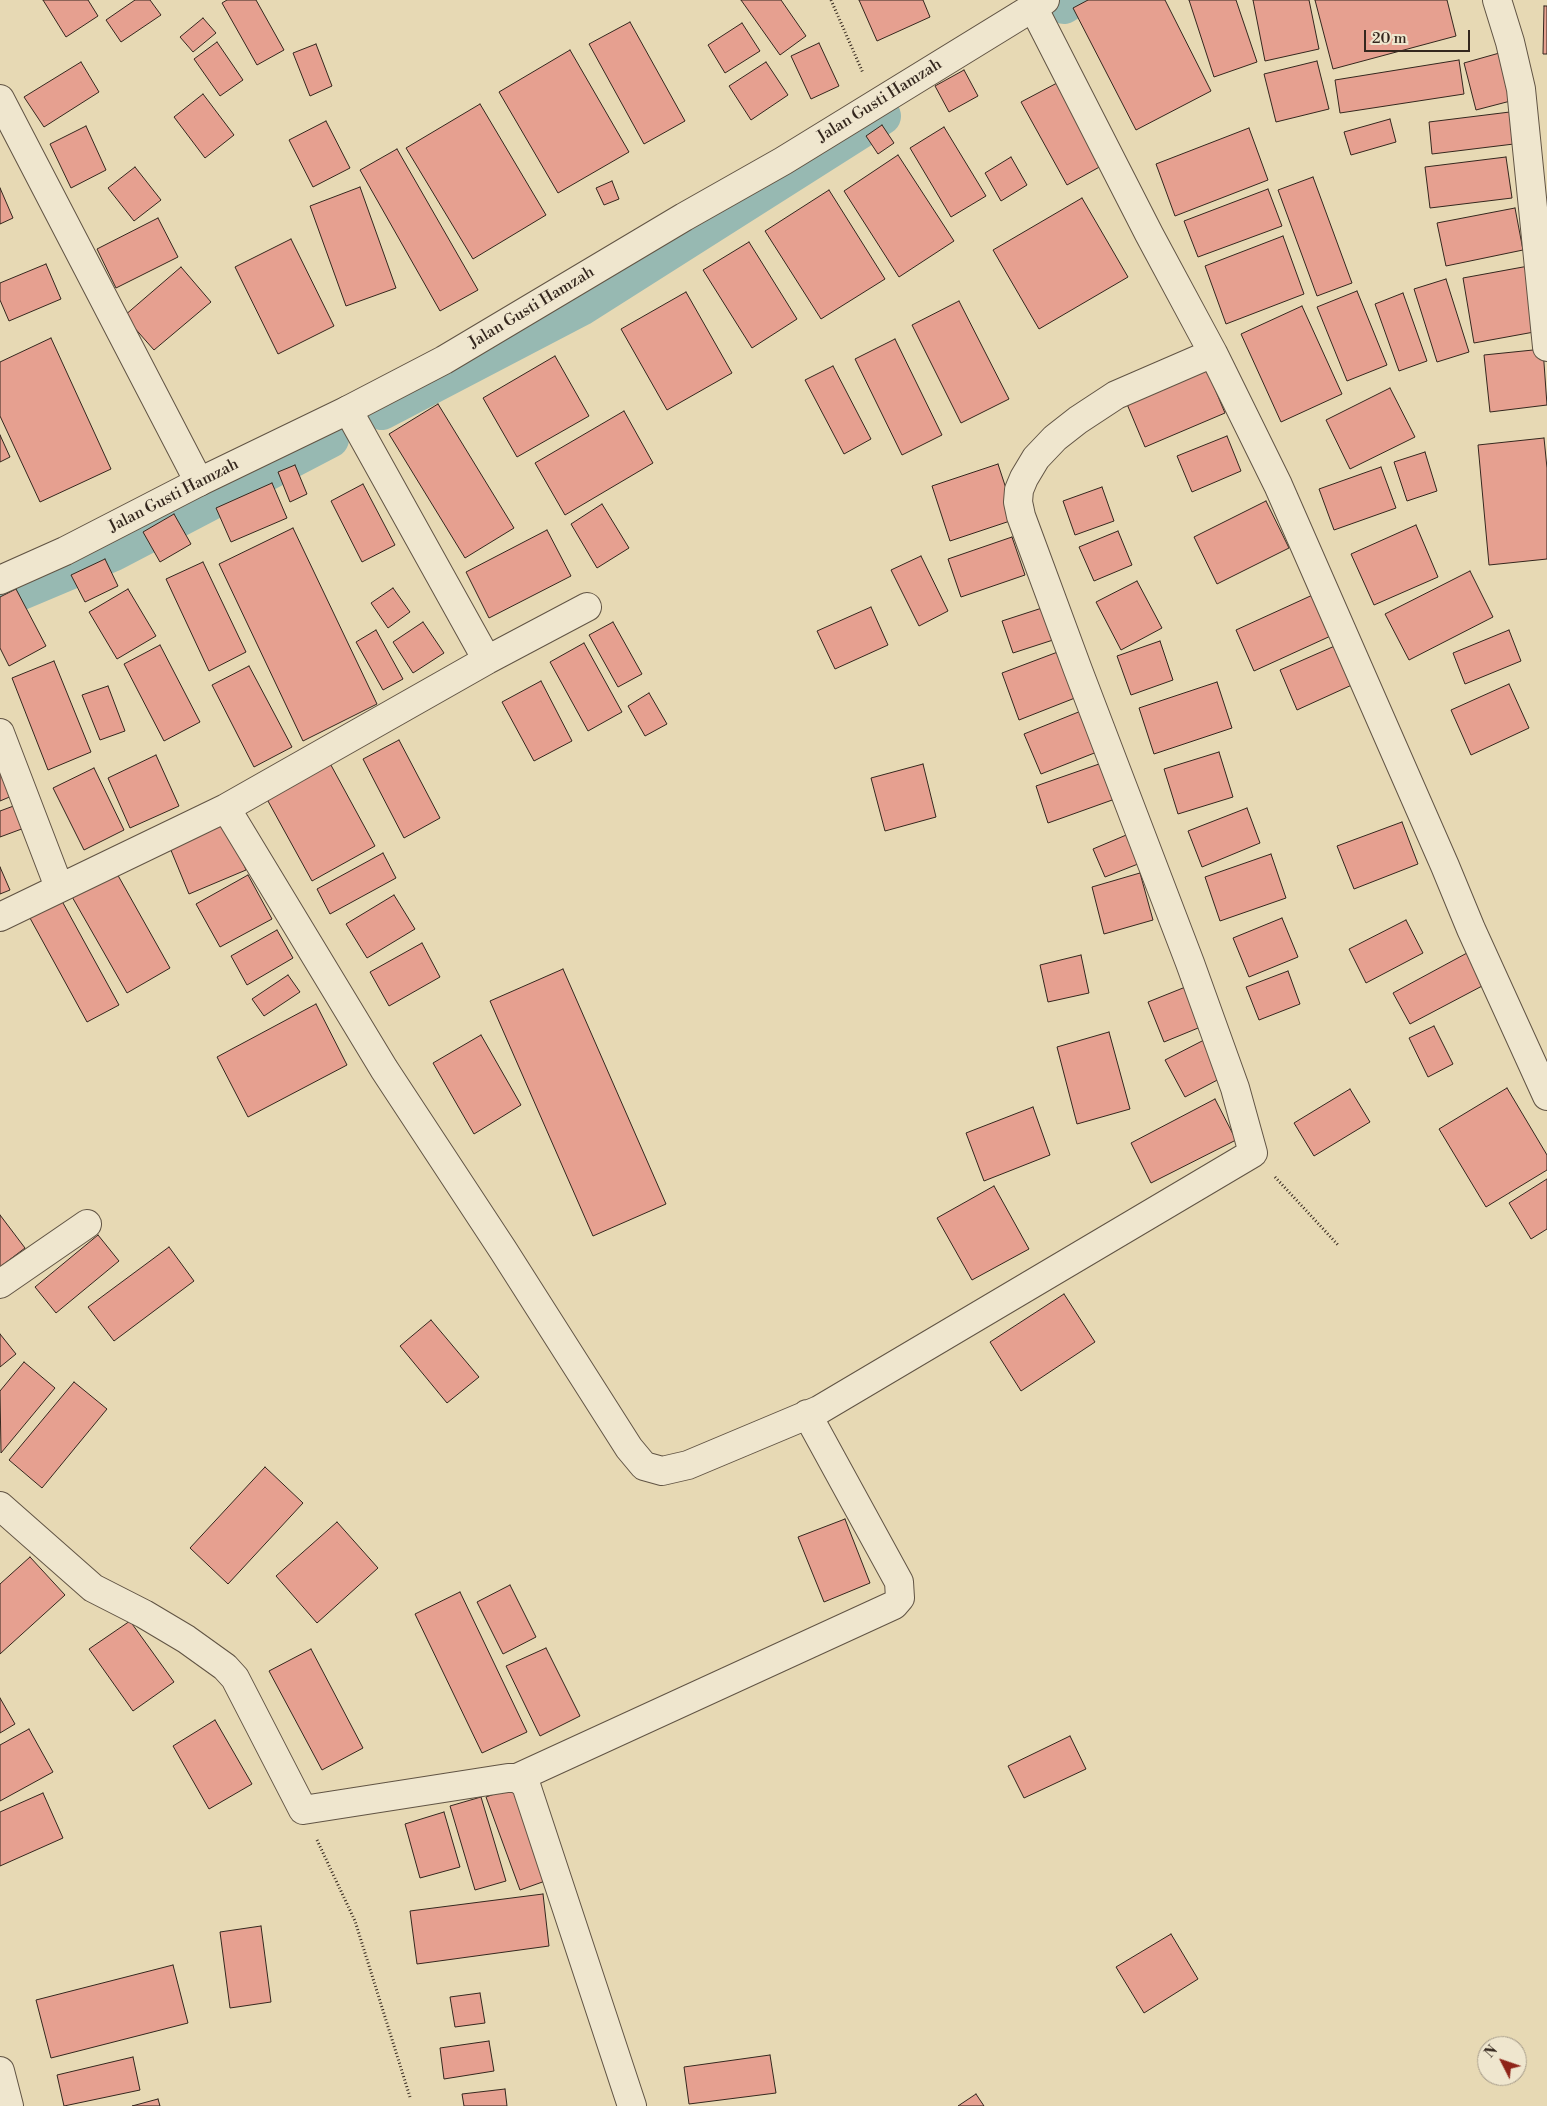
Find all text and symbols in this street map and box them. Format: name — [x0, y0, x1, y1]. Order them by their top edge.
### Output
scale bar — [1367, 20, 1473, 52]
text: 20 m — [1372, 29, 1407, 48]
street label: Jalan Gusti Hamzah — [814, 55, 946, 147]
street label: Jalan Gusti Hamzah — [466, 263, 598, 353]
street label: Jalan Gusti Hamzah — [106, 455, 242, 537]
north arrow — [1477, 2036, 1527, 2086]
text: N — [1481, 2042, 1502, 2062]

